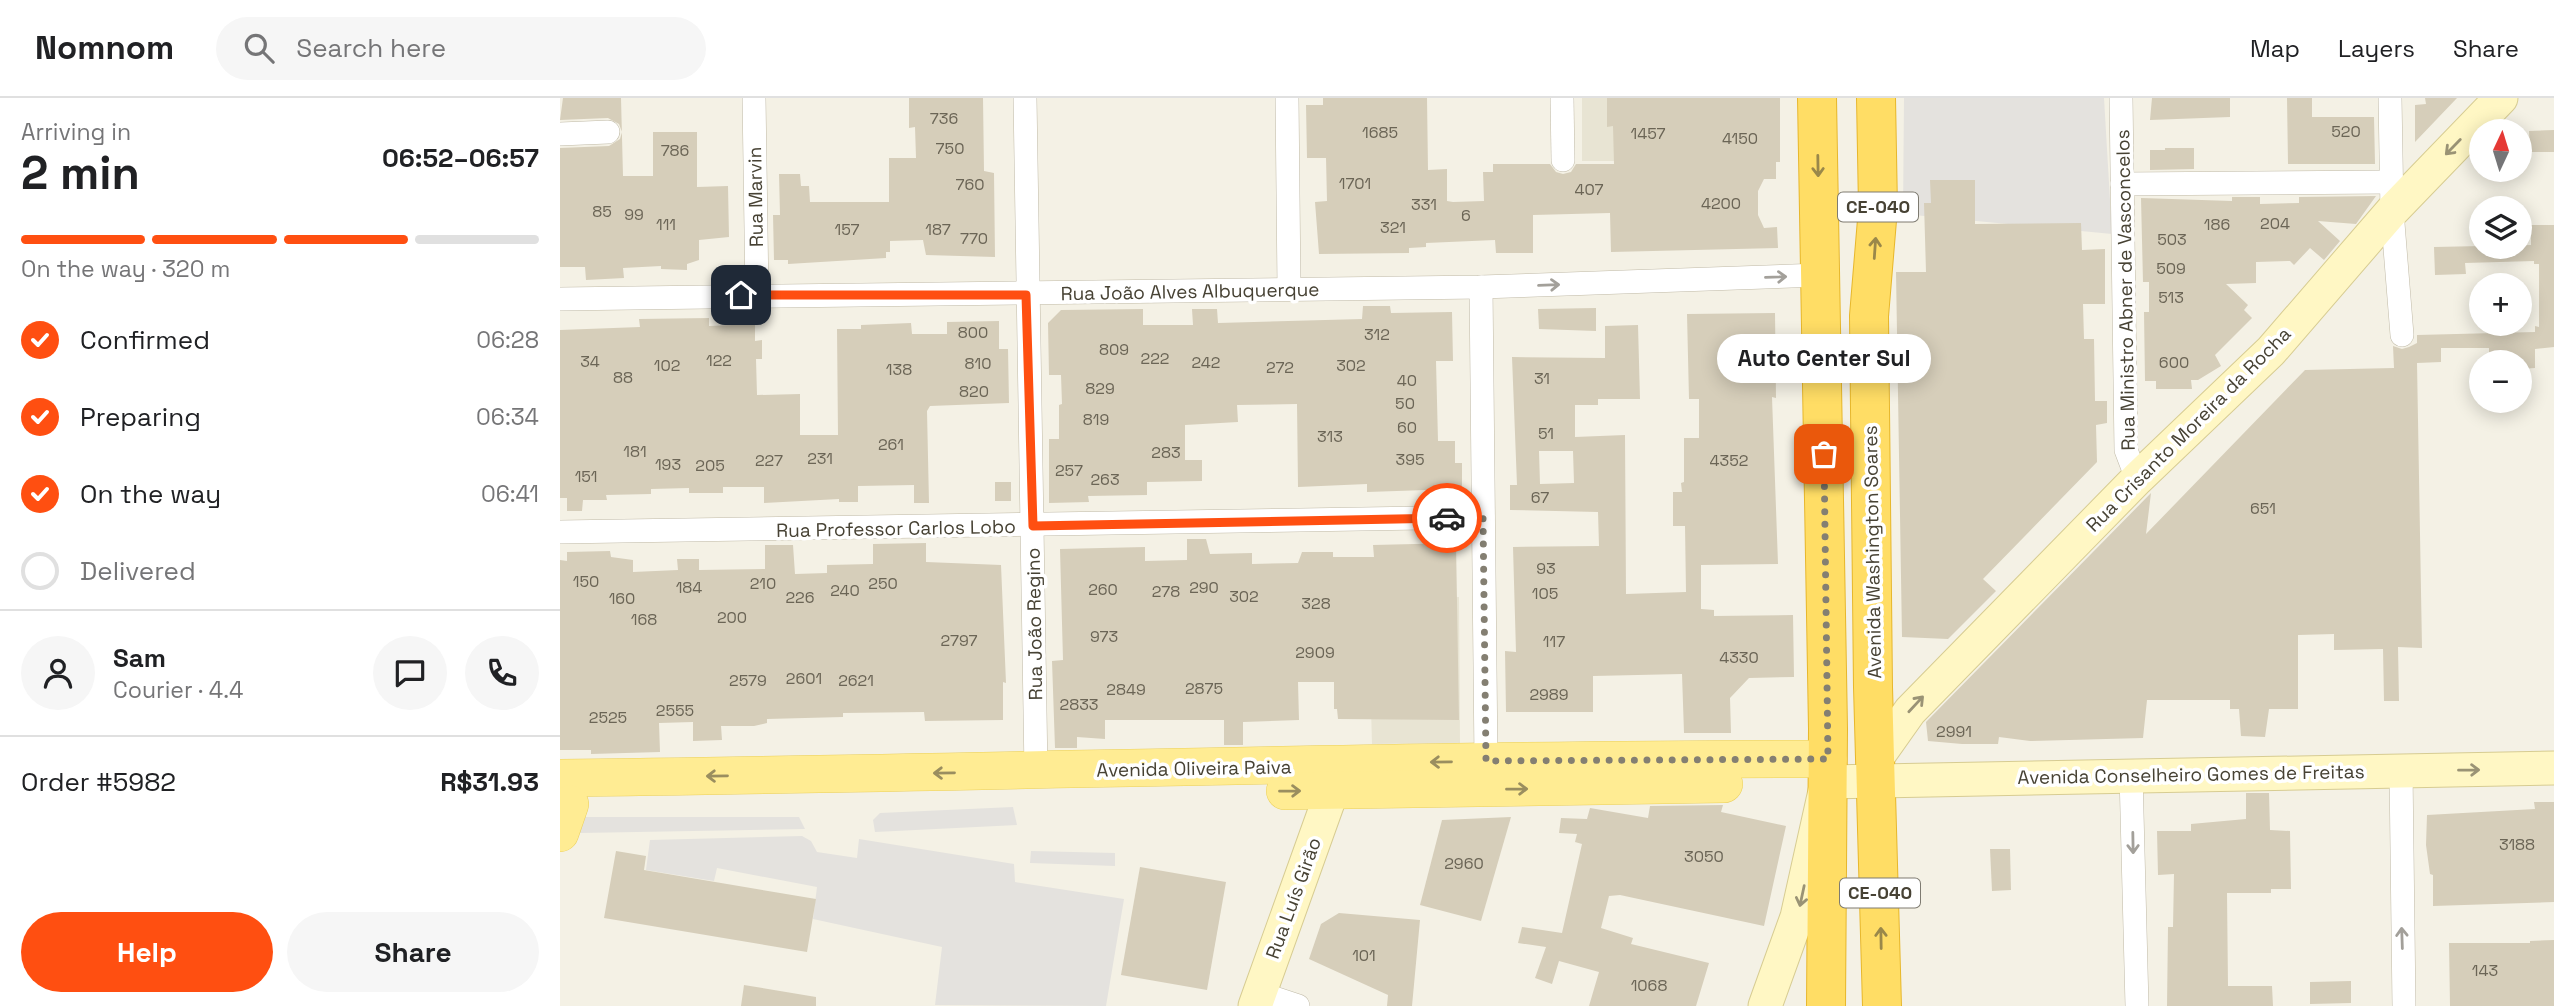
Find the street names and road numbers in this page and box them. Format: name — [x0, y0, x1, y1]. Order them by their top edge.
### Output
street label: Rua Ministro Abner de Vasconcelos — [2110, 129, 2141, 451]
street label: Rua Marvin — [742, 147, 769, 247]
road number: CE-040 — [1838, 192, 1918, 222]
street label: Rua João Alves Albuquerque — [1060, 277, 1320, 306]
street label: Rua Crisanto Moreira da Rocha — [2081, 321, 2296, 537]
street label: Avenida Washington Soares — [1858, 425, 1887, 679]
street label: Rua Professor Carlos Lobo — [776, 514, 1016, 543]
street label: Rua João Regino — [1021, 547, 1048, 701]
street label: Avenida Oliveira Paiva — [1096, 754, 1292, 783]
street label: Avenida Conselheiro Gomes de Freitas — [2017, 759, 2365, 790]
street label: Rua Luís Girão — [1260, 834, 1327, 962]
road number: CE-040 — [1840, 878, 1920, 908]

